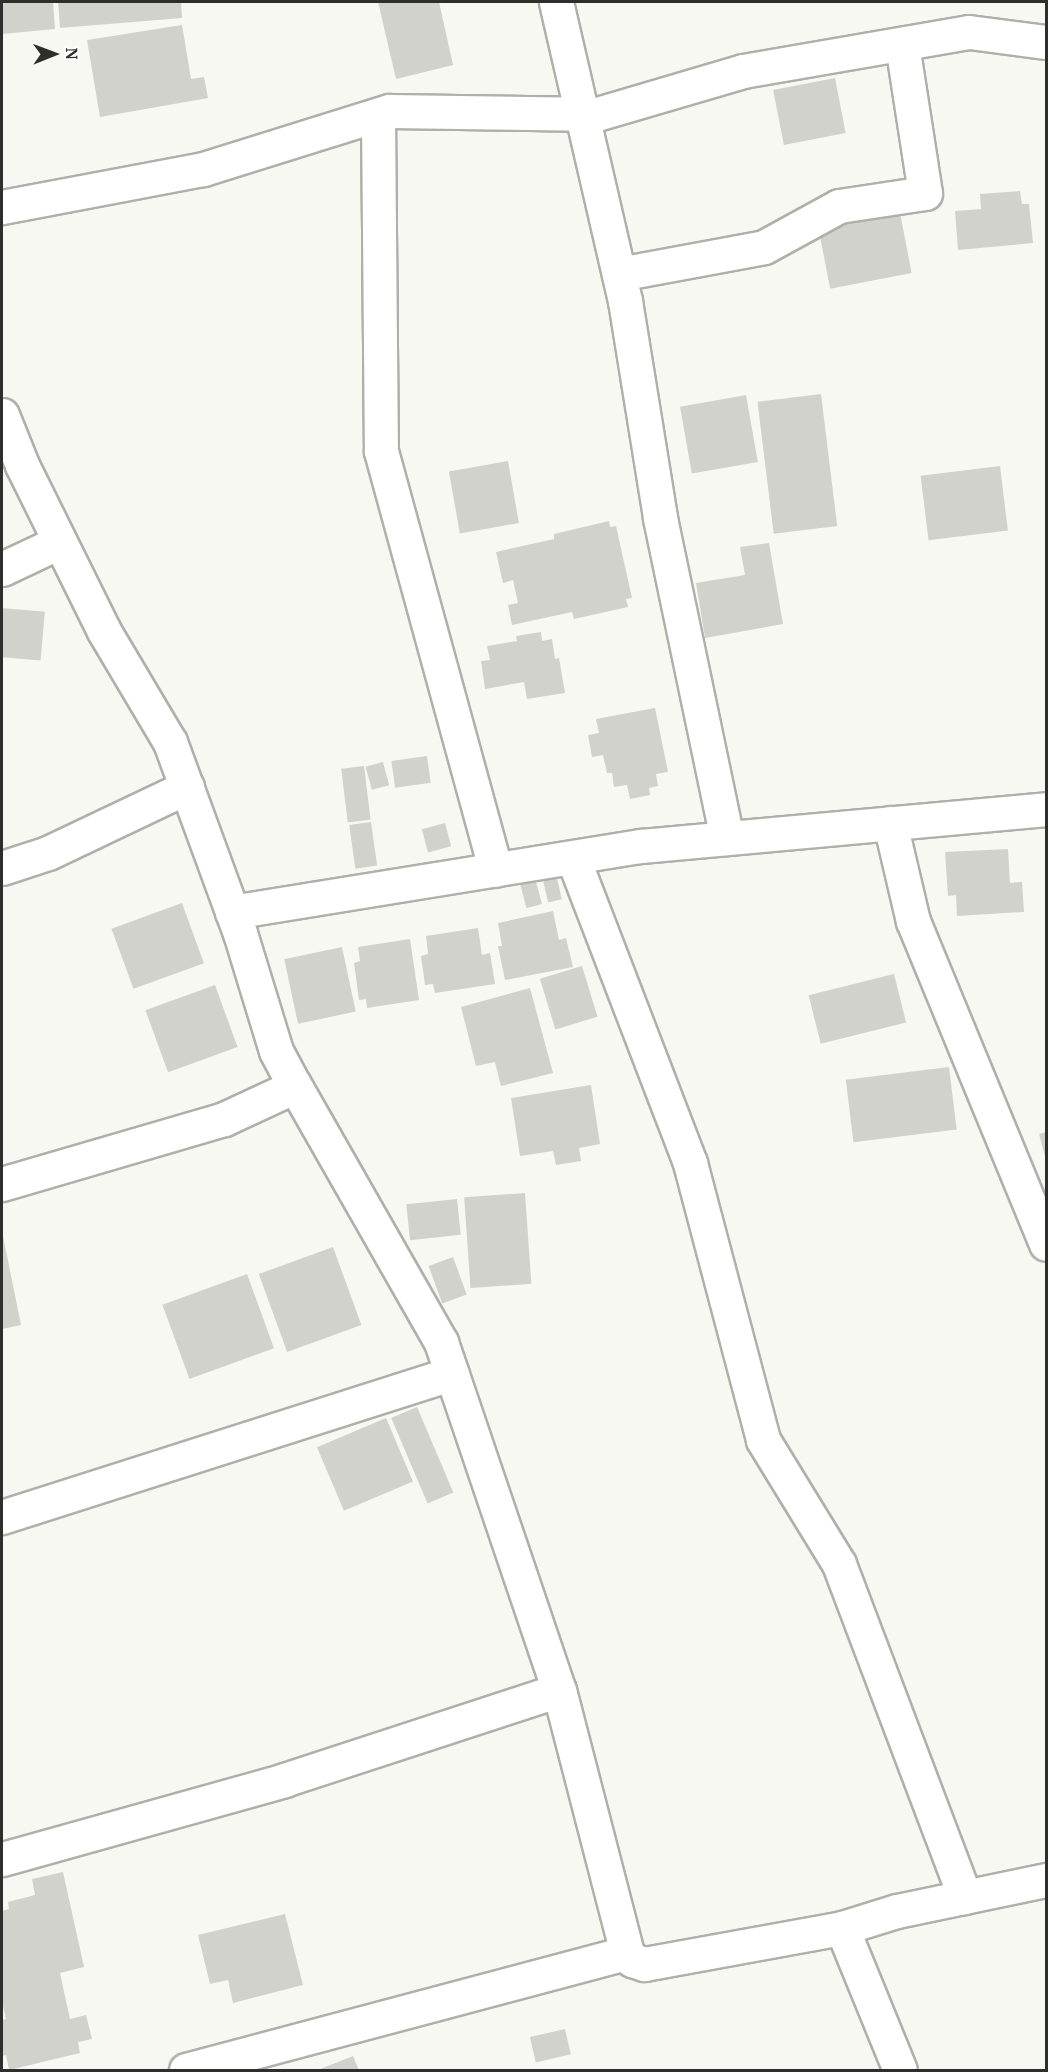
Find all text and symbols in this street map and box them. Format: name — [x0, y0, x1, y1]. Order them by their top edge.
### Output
north arrow — [24, 24, 84, 84]
text: N — [61, 47, 83, 60]

